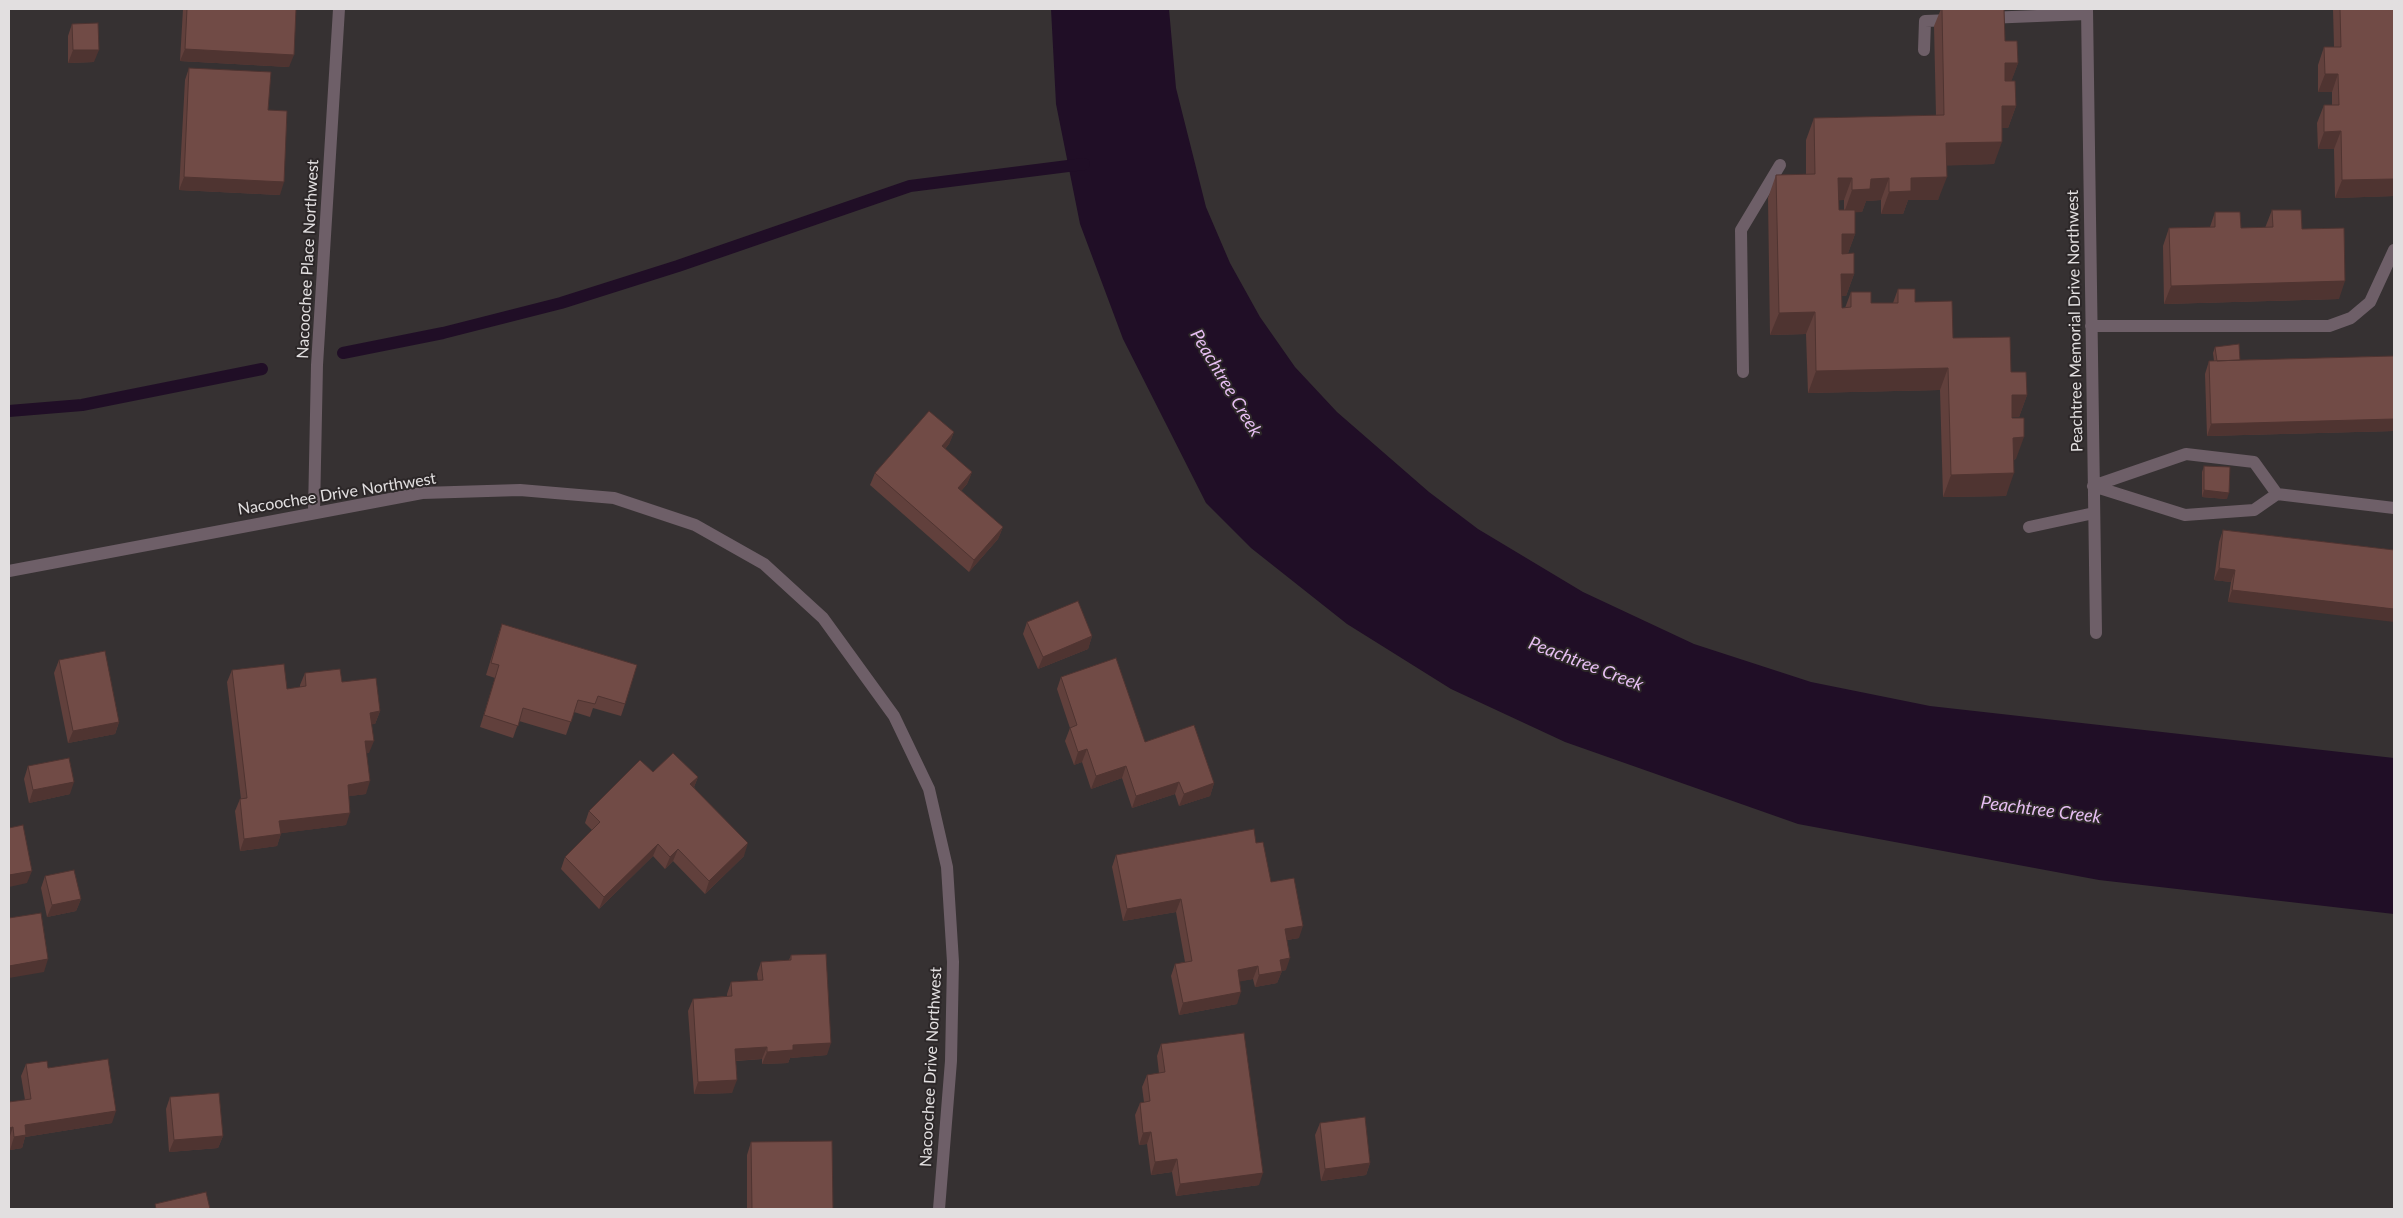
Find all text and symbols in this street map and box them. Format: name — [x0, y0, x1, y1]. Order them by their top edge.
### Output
street label: Nacoochee Place Northwest — [293, 159, 323, 359]
street label: Peachtree Memorial Drive Northwest — [2063, 190, 2087, 452]
water label: Peachtree Creek — [1185, 325, 1267, 441]
street label: Nacoochee Drive Northwest — [237, 469, 437, 519]
water label: Peachtree Creek — [1525, 632, 1647, 696]
water label: Peachtree Creek — [1979, 792, 2103, 828]
street label: Nacoochee Drive Northwest — [916, 966, 946, 1168]

